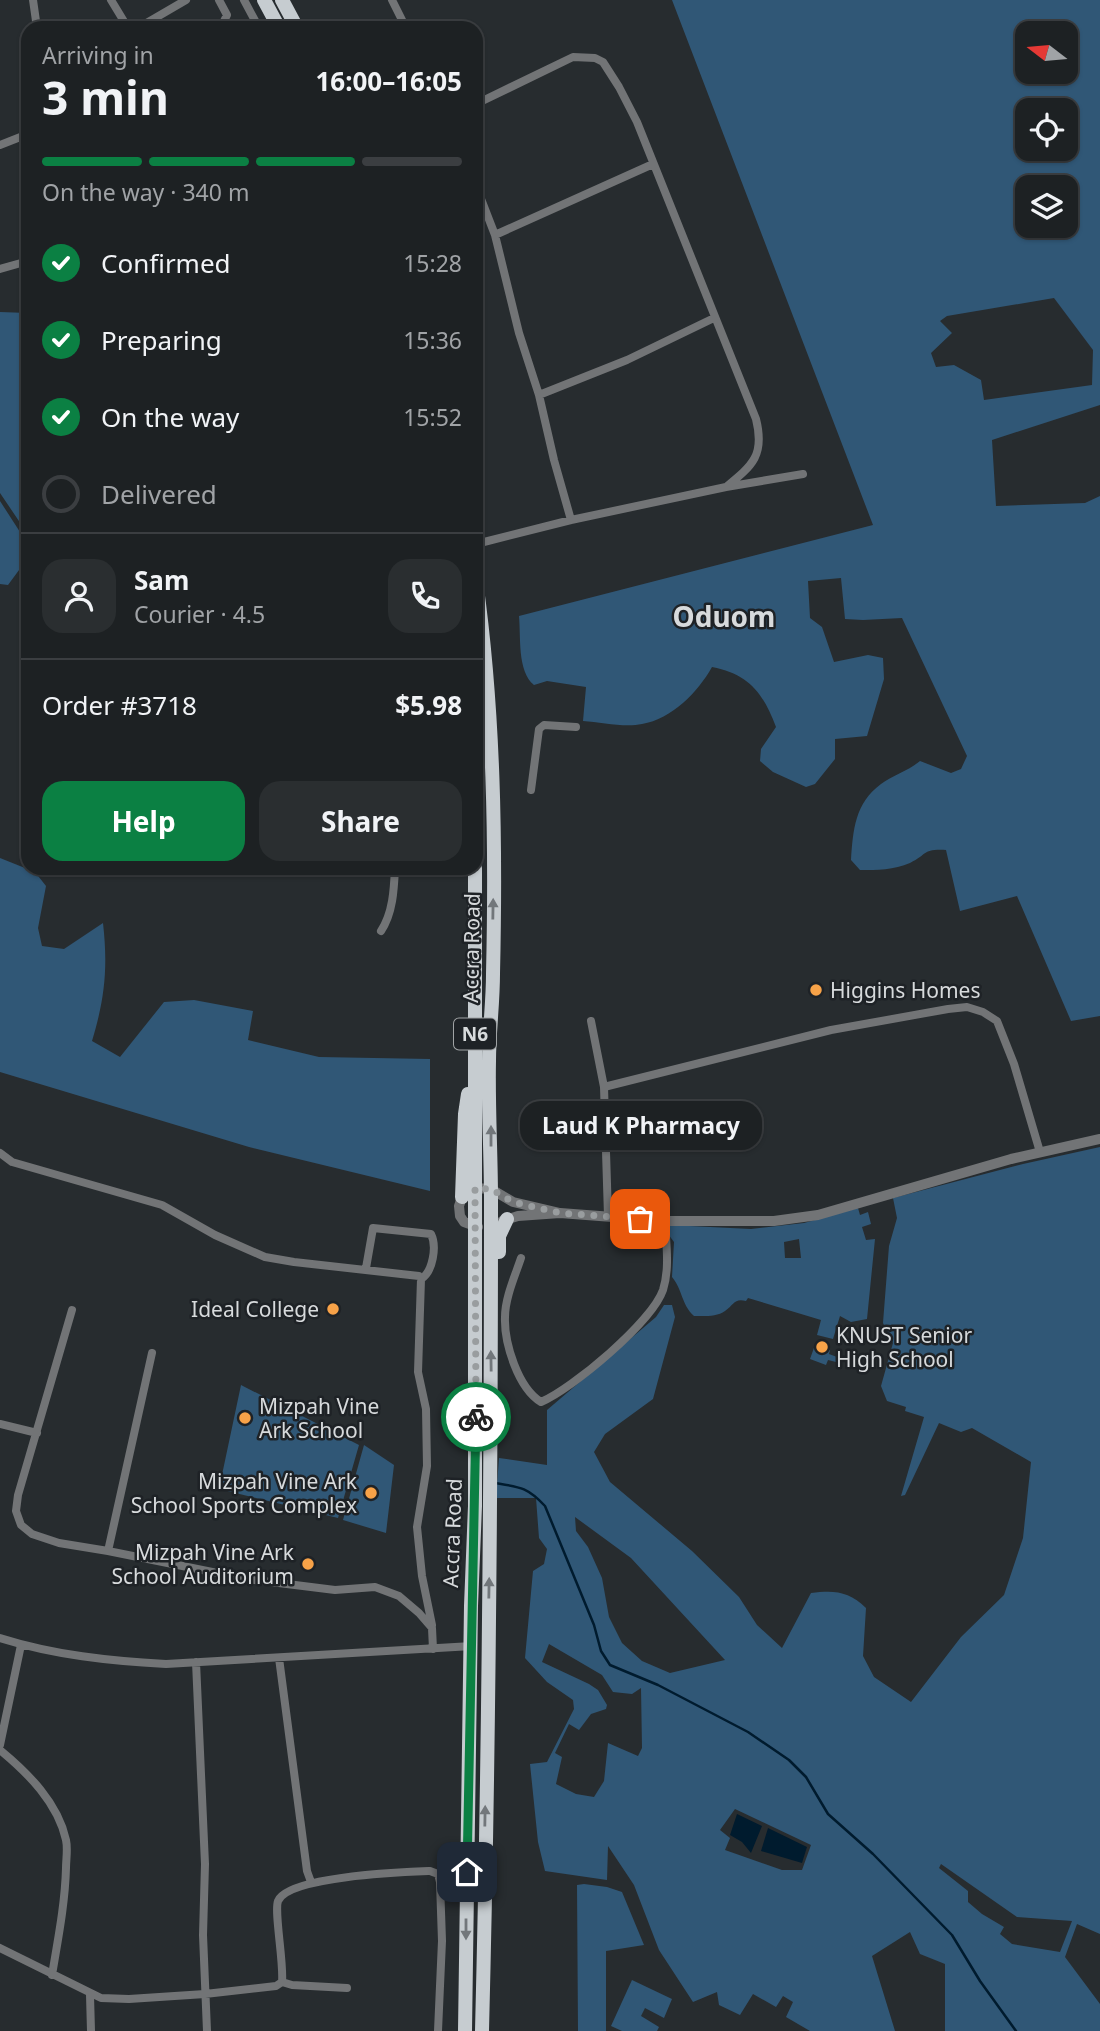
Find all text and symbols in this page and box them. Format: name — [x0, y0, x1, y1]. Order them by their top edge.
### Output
north arrow — [1015, 21, 1078, 84]
map controls — [1015, 21, 1078, 238]
text: Arriving in — [42, 39, 154, 71]
text: 16:00–16:05 — [315, 63, 462, 99]
text: 3 min — [42, 66, 169, 128]
button: locate — [1015, 98, 1078, 161]
button: layers — [1015, 175, 1078, 238]
text: On the way · 340 m — [42, 176, 249, 208]
icon: check — [42, 244, 80, 282]
text: Confirmed — [101, 245, 231, 281]
text: 15:28 — [403, 247, 462, 279]
icon: check — [42, 321, 80, 359]
text: Preparing — [101, 322, 222, 358]
text: 15:36 — [403, 324, 462, 356]
icon: check — [42, 398, 80, 436]
text: On the way — [101, 399, 239, 435]
text: 15:52 — [403, 401, 462, 433]
text: Delivered — [101, 476, 217, 512]
button: person — [42, 559, 116, 633]
button: phone — [388, 559, 462, 633]
text: Sam — [134, 562, 189, 598]
district label: Oduom — [673, 597, 775, 635]
text: Courier · 4.5 — [134, 598, 265, 630]
text: Order #3718 — [42, 687, 197, 723]
text: $5.98 — [395, 687, 462, 723]
button: Help — [42, 781, 245, 861]
button: Share — [259, 781, 462, 861]
street label: Accra Road — [456, 893, 486, 1003]
one-way arrow — [487, 898, 499, 920]
place label: Higgins Homes — [830, 976, 981, 1004]
marker: Higgins Homes — [808, 982, 824, 998]
road number: N6 — [454, 1018, 496, 1050]
callout: Laud K Pharmacy — [519, 1100, 761, 1149]
text: Laud K Pharmacy — [542, 1109, 740, 1141]
one-way arrow — [485, 1125, 497, 1147]
pin — [610, 1189, 670, 1249]
icon: bag — [621, 1200, 659, 1238]
place label: Ideal College — [191, 1295, 319, 1323]
marker: Ideal College — [325, 1301, 341, 1317]
place label: KNUST Senior High School — [836, 1321, 972, 1373]
marker: KNUST Senior High School — [814, 1339, 830, 1355]
one-way arrow — [485, 1350, 496, 1372]
courier — [441, 1382, 511, 1452]
place label: Mizpah Vine Ark School — [259, 1392, 379, 1444]
icon: bike — [457, 1398, 495, 1436]
marker: Mizpah Vine Ark School — [237, 1410, 253, 1426]
place label: Mizpah Vine Ark School Sports Complex — [131, 1467, 358, 1519]
street label: Accra Road — [436, 1478, 468, 1588]
marker: Mizpah Vine Ark School Sports Complex — [363, 1485, 379, 1501]
place label: Mizpah Vine Ark School Auditorium — [111, 1538, 295, 1590]
marker: Mizpah Vine Ark School Auditorium — [300, 1556, 316, 1572]
one-way arrow — [483, 1577, 494, 1599]
one-way arrow — [480, 1805, 491, 1827]
pin — [437, 1842, 497, 1902]
icon: home — [448, 1853, 486, 1891]
one-way arrow — [460, 1918, 472, 1940]

